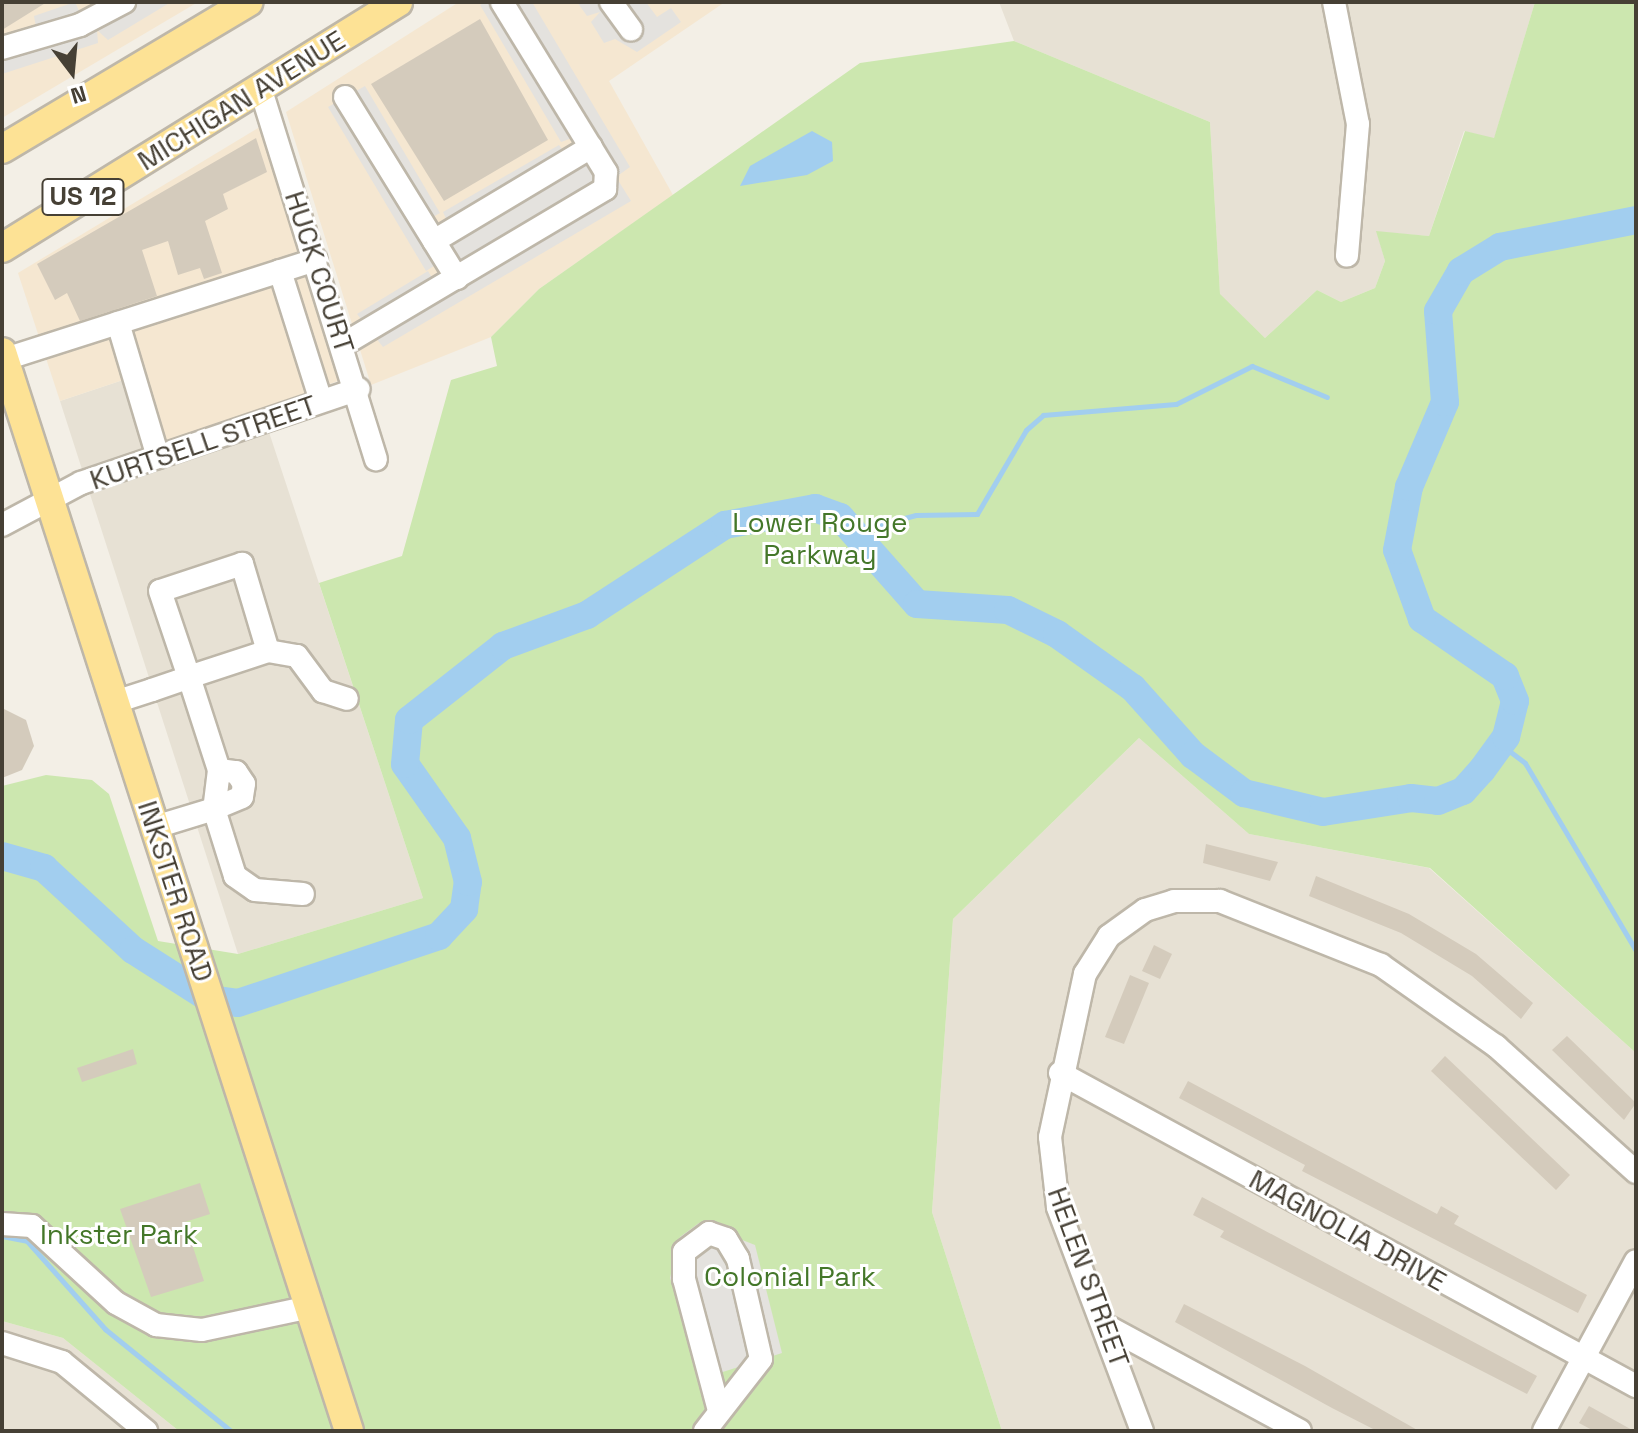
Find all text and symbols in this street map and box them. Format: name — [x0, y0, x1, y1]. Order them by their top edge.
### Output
street label: MICHIGAN AVENUE — [131, 23, 351, 177]
north arrow — [32, 32, 112, 112]
text: N — [68, 80, 90, 111]
road number: US 12 — [41, 175, 125, 219]
street label: HUCK COURT — [278, 187, 362, 357]
street label: KURTSELL STREET — [85, 387, 321, 497]
park label: Lower Rouge Parkway — [732, 505, 908, 571]
street label: INKSTER ROAD — [131, 796, 221, 986]
street label: MAGNOLIA DRIVE — [1243, 1162, 1453, 1298]
street label: HELEN STREET — [1041, 1182, 1137, 1372]
park label: Inkster Park — [40, 1217, 198, 1251]
park label: Colonial Park — [704, 1259, 876, 1293]

